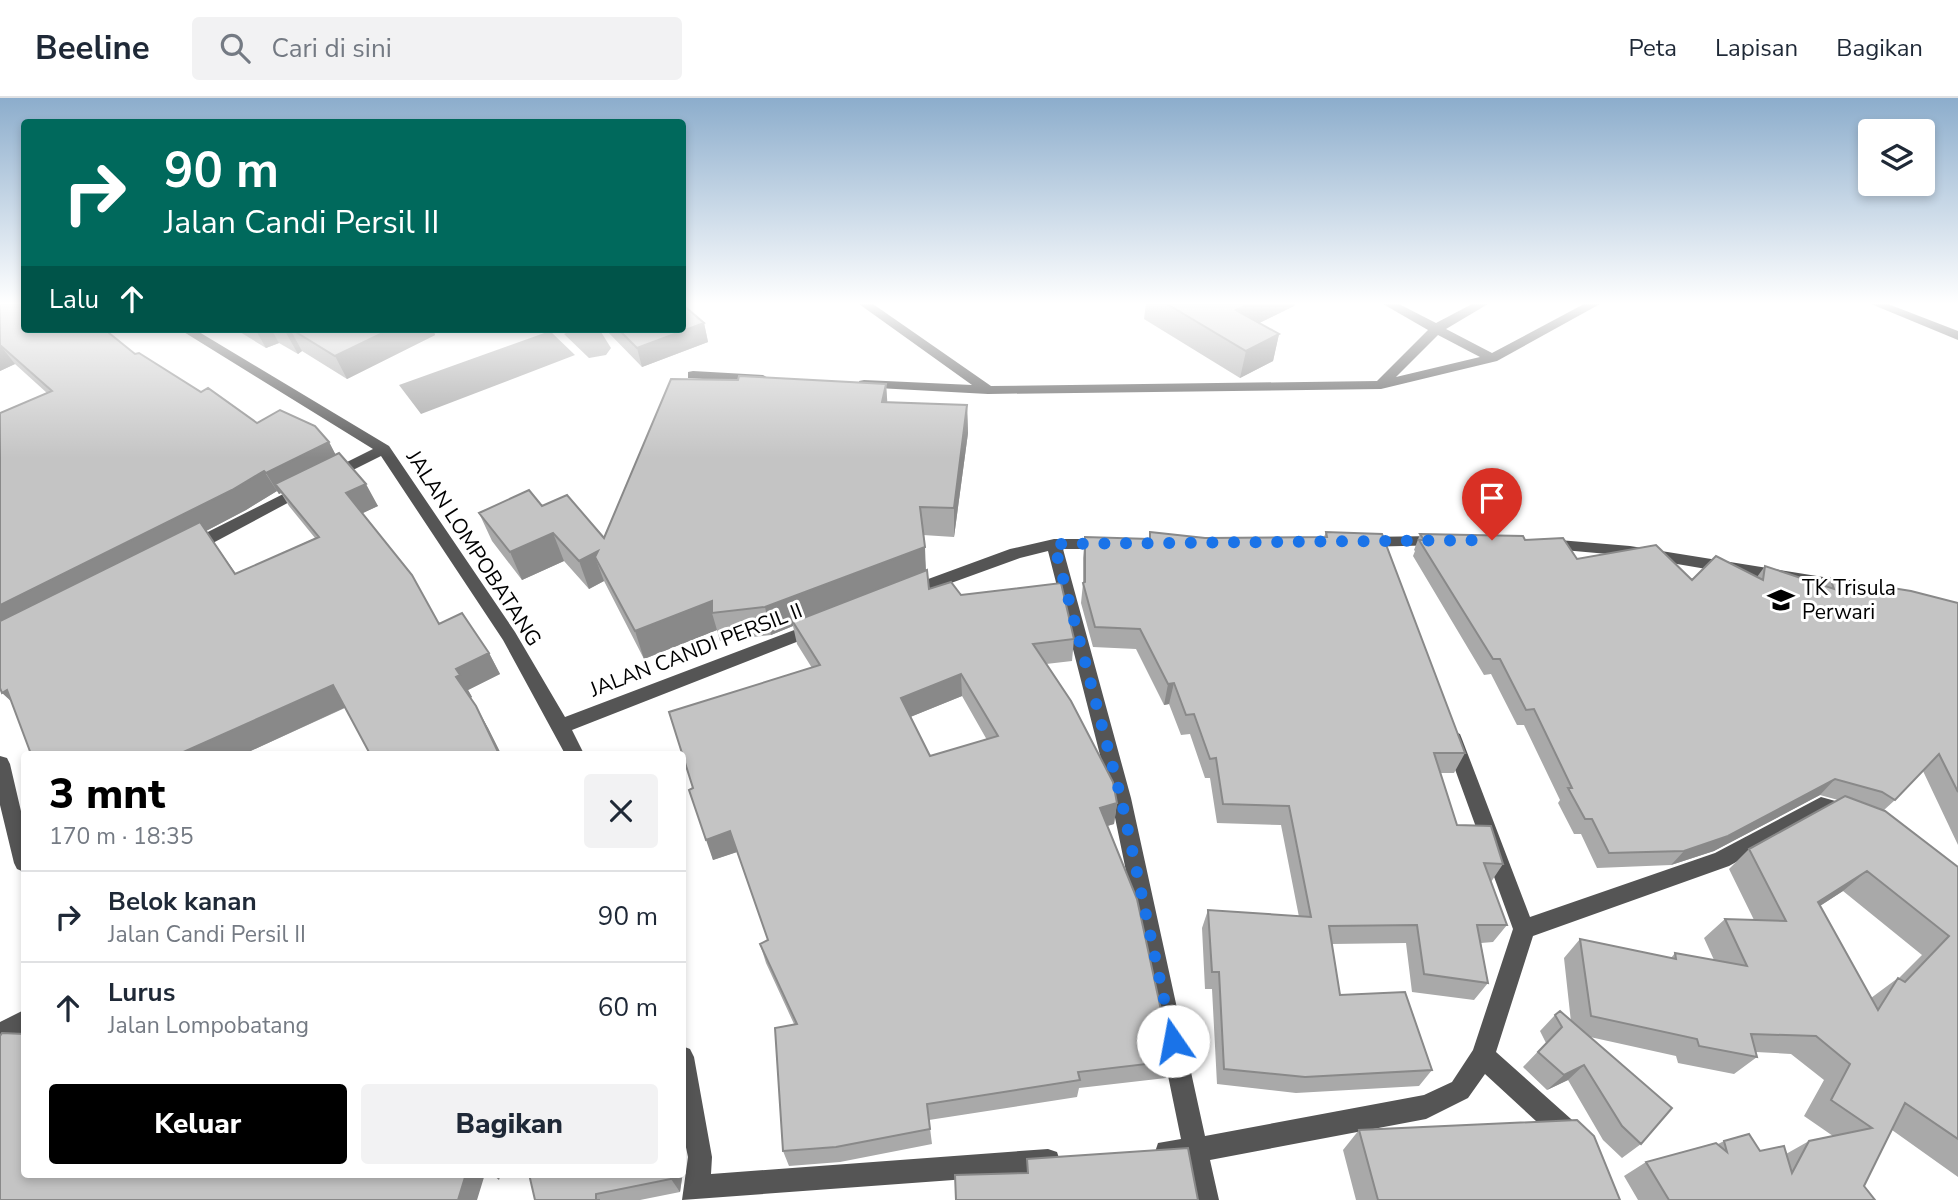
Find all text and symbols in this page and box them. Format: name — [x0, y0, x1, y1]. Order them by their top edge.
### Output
search box — [192, 17, 682, 80]
text: Beeline — [35, 26, 150, 71]
icon: search — [216, 29, 254, 67]
text: Cari di sini — [272, 31, 392, 66]
text: Peta — [1628, 32, 1677, 64]
text: Lapisan — [1715, 32, 1798, 64]
text: Bagikan — [1836, 32, 1923, 64]
map controls — [1858, 119, 1935, 196]
button: layers — [1858, 119, 1935, 196]
text: 90 m — [164, 137, 279, 204]
icon: right — [49, 147, 140, 238]
text: Jalan Candi Persil II — [164, 201, 439, 244]
icon: ahead — [113, 280, 151, 318]
text: Lalu — [49, 282, 99, 317]
street label: JALAN LOMPOBATANG — [400, 444, 548, 651]
pin — [1462, 468, 1522, 540]
icon: arrive — [1473, 479, 1511, 517]
place label: TK Trisula Perwari — [1802, 574, 1896, 626]
school or university icon: TK Trisula Perwari — [1766, 585, 1796, 615]
street label: JALAN CANDI PERSIL II — [585, 596, 806, 704]
text: 3 mnt — [49, 766, 165, 823]
button: close — [584, 774, 658, 848]
text: 170 m · 18:35 — [49, 821, 194, 852]
text: Belok kanan — [108, 884, 257, 919]
icon: right — [49, 898, 87, 936]
text: 90 m — [598, 899, 658, 934]
text: Jalan Candi Persil II — [108, 919, 306, 950]
text: Lurus — [108, 975, 175, 1010]
icon: ahead — [49, 989, 87, 1027]
text: 60 m — [598, 990, 658, 1025]
position arrow — [1136, 1004, 1210, 1078]
text: Jalan Lompobatang — [108, 1010, 309, 1041]
button: Keluar — [49, 1084, 347, 1164]
button: Bagikan — [361, 1084, 658, 1164]

